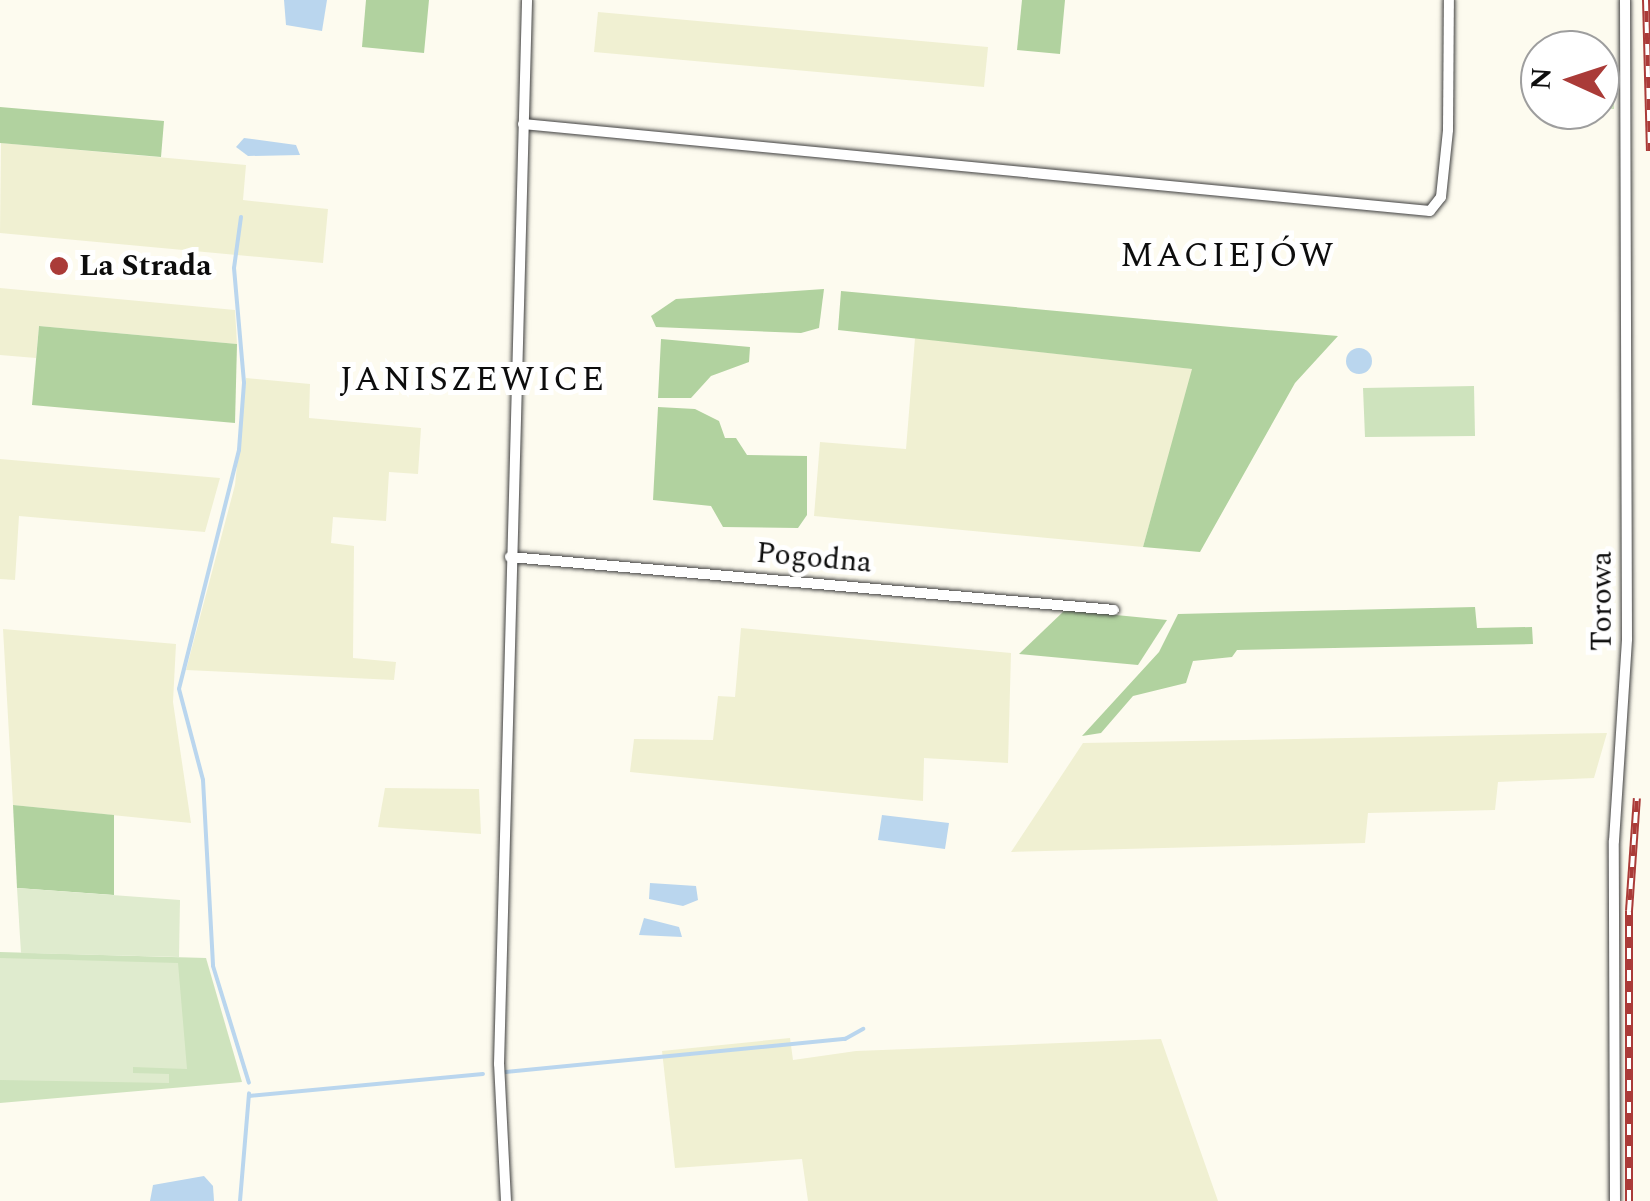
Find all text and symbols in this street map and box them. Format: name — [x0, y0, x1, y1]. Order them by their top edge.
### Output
north arrow — [1520, 30, 1620, 130]
text: N — [1519, 66, 1564, 91]
district label: MACIEJÓW — [1120, 235, 1336, 277]
place label: La Strada — [79, 248, 212, 284]
marker: La Strada — [48, 255, 70, 277]
district label: JANISZEWICE — [339, 359, 607, 401]
street label: Pogodna — [755, 535, 873, 581]
street label: Torowa — [1584, 551, 1620, 651]

